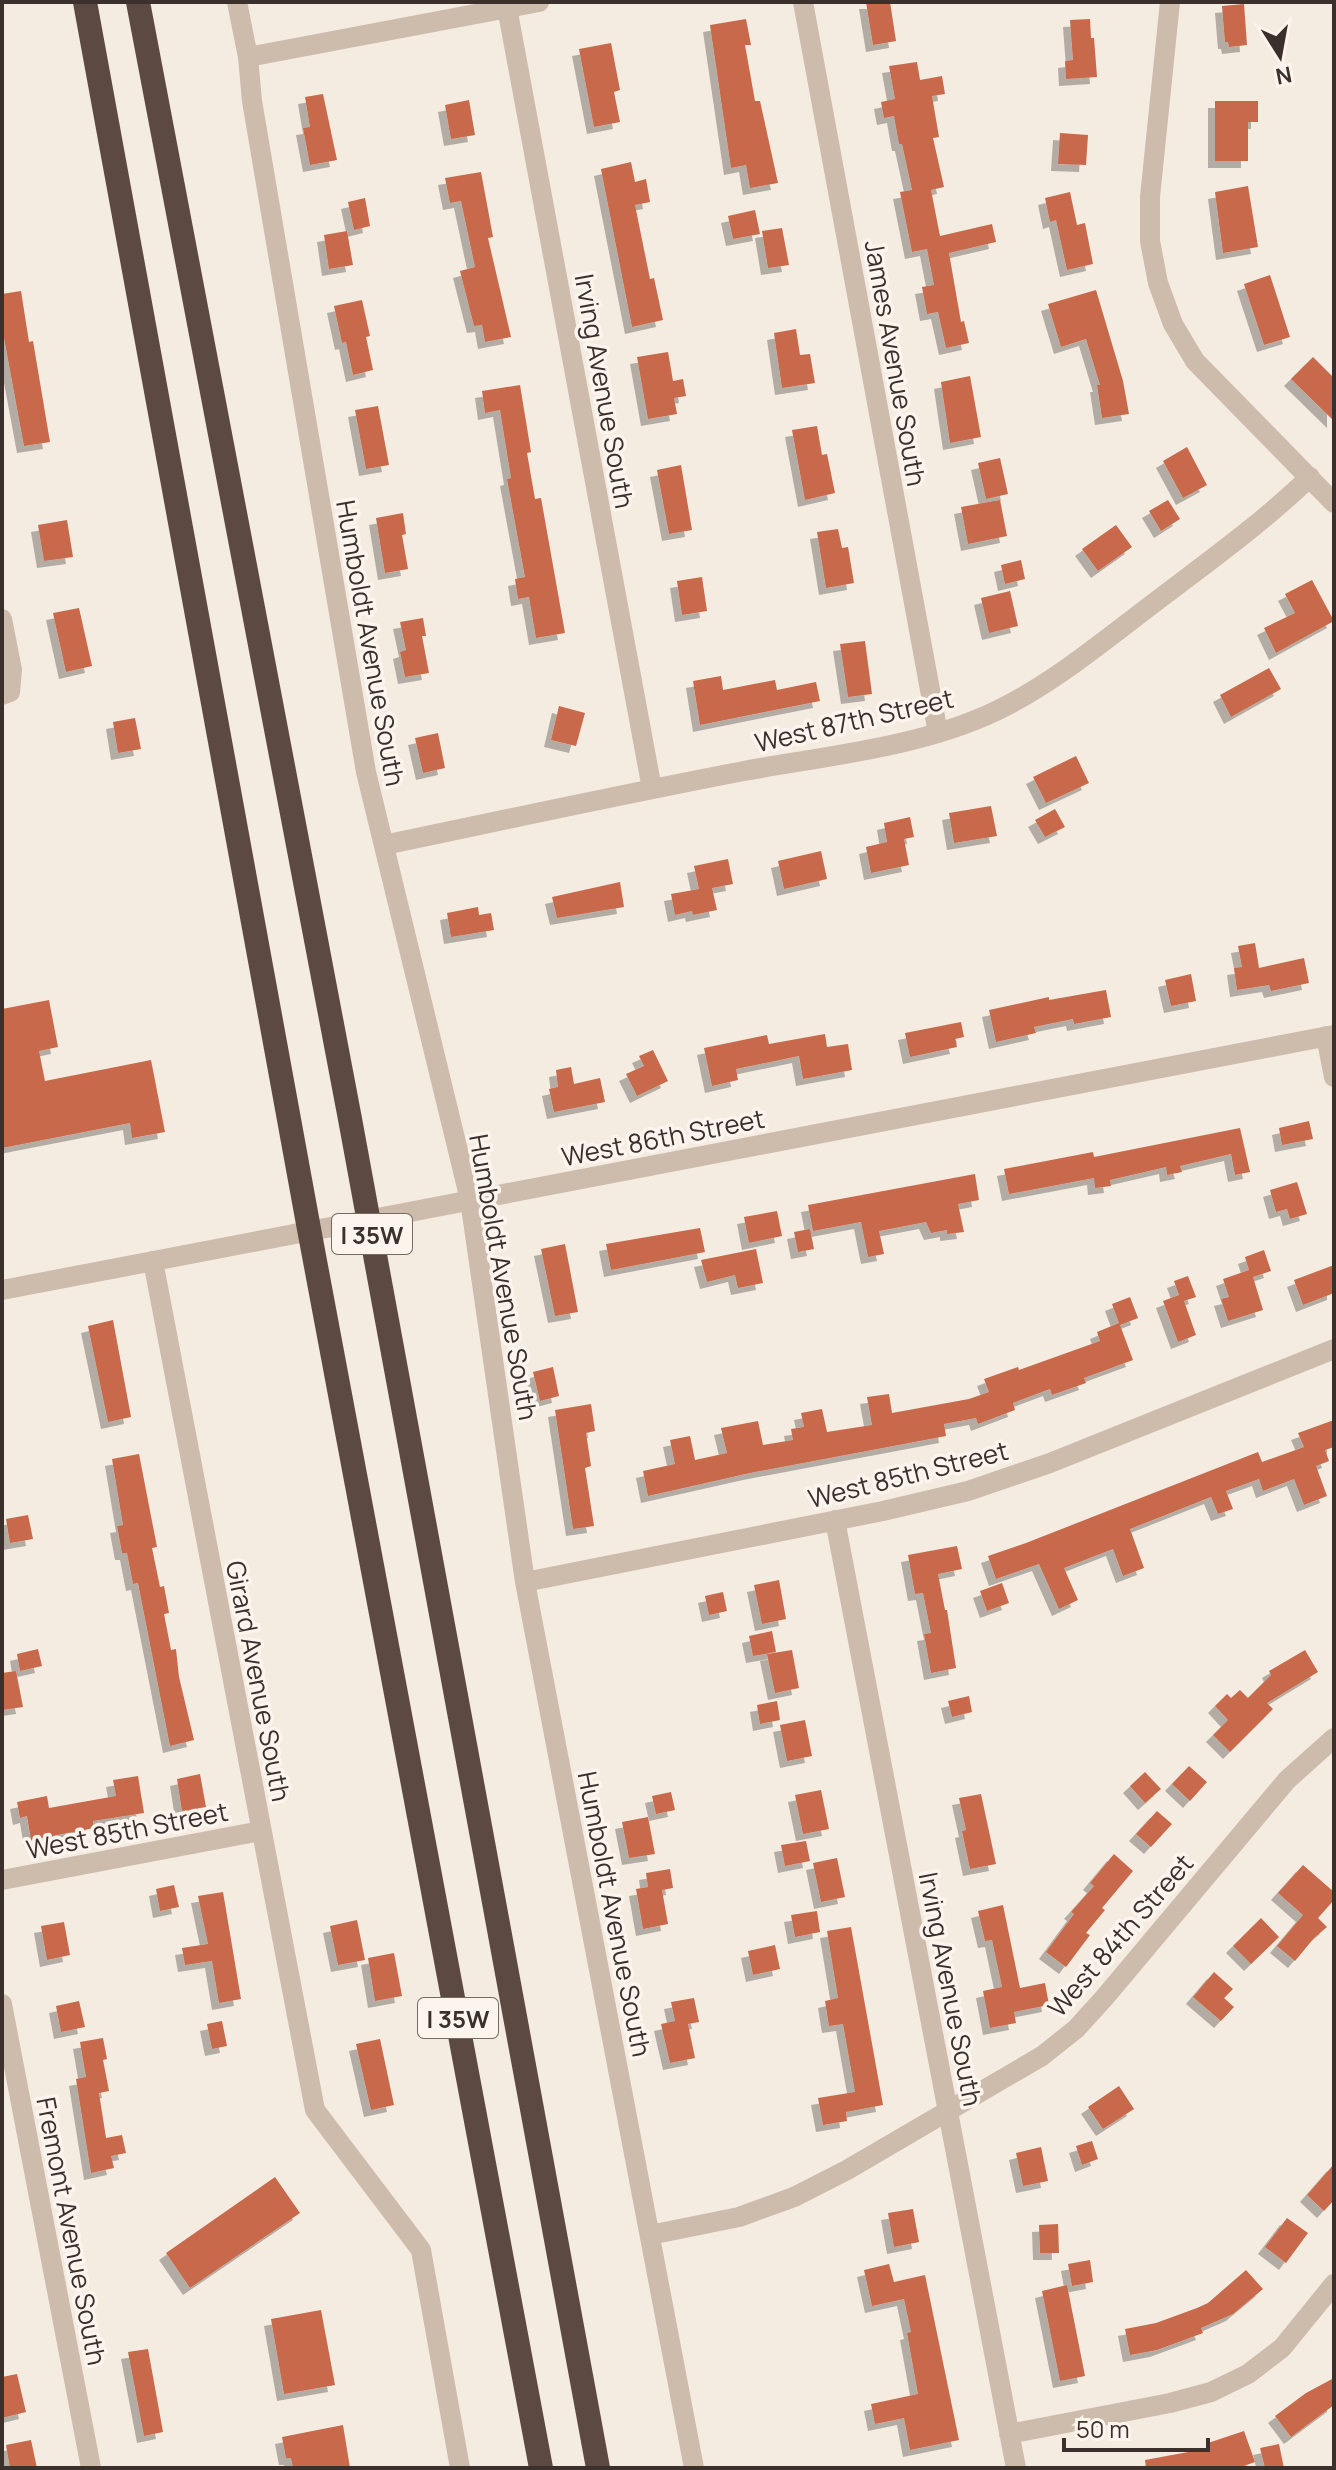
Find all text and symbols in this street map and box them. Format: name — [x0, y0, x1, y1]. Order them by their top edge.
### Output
north arrow — [1240, 16, 1320, 96]
text: N — [1273, 59, 1294, 92]
street label: James Avenue South — [857, 237, 935, 489]
street label: Irving Avenue South — [567, 271, 643, 511]
street label: Humboldt Avenue South — [328, 497, 414, 789]
street label: West 87th Street — [751, 680, 957, 760]
street label: West 86th Street — [559, 1100, 767, 1174]
street label: Humboldt Avenue South — [461, 1131, 547, 1423]
road number: I 35W — [332, 1214, 412, 1254]
street label: West 85th Street — [804, 1432, 1012, 1516]
street label: Girard Avenue South — [218, 1558, 300, 1804]
street label: Humboldt Avenue South — [570, 1768, 660, 2060]
street label: West 85th Street — [23, 1793, 231, 1867]
street label: West 84th Street — [1039, 1846, 1201, 2024]
street label: Irving Avenue South — [911, 1869, 991, 2109]
road number: I 35W — [418, 1998, 498, 2038]
street label: Fremont Avenue South — [28, 2094, 116, 2368]
scale bar — [1064, 2402, 1208, 2452]
text: 50 m — [1076, 2412, 1130, 2445]

